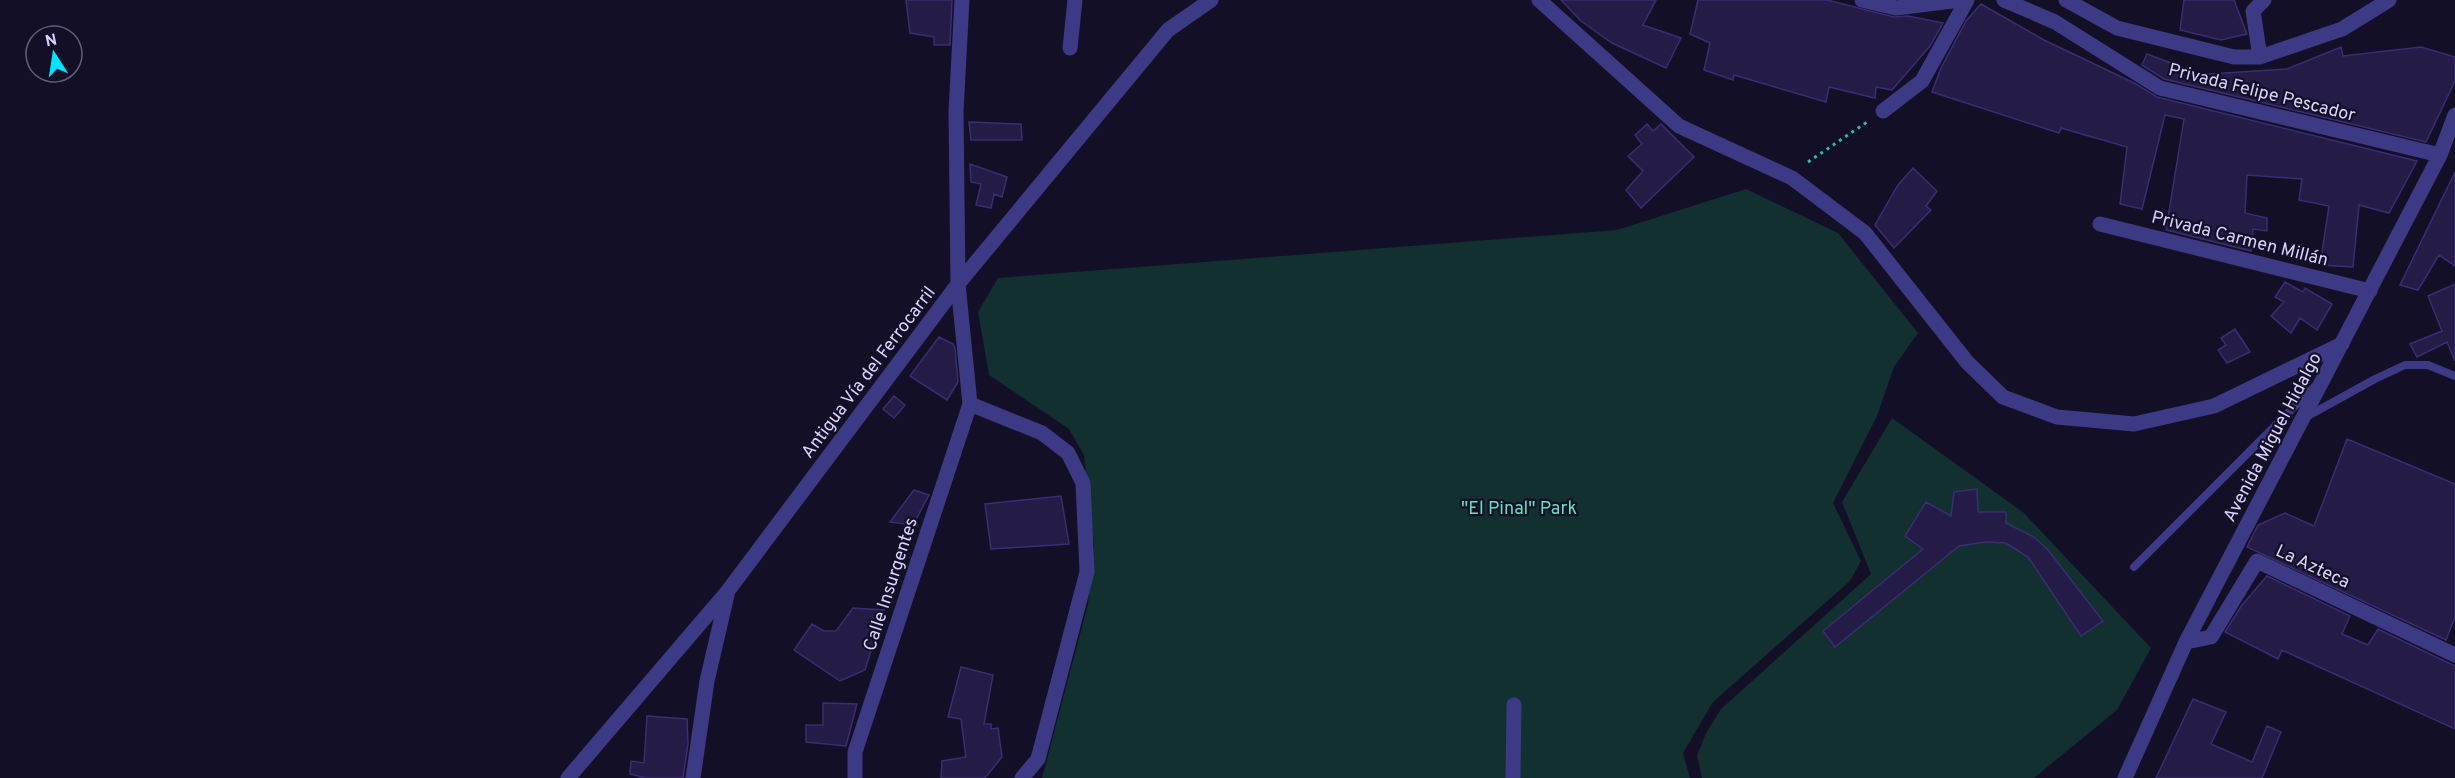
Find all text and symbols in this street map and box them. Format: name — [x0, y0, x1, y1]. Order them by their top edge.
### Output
north arrow — [24, 24, 84, 84]
text: N — [44, 30, 59, 52]
street label: Privada Felipe Pescador — [2166, 59, 2358, 128]
street label: Privada Carmen Millán — [2149, 206, 2330, 273]
street label: Antigua Vía del Ferrocarril — [797, 282, 941, 463]
street label: Avenida Miguel Hidalgo — [2219, 349, 2328, 526]
park label: "El Pinal" Park — [1461, 498, 1577, 521]
street label: Calle Insurgentes — [859, 515, 924, 654]
street label: La Azteca — [2272, 540, 2353, 595]

